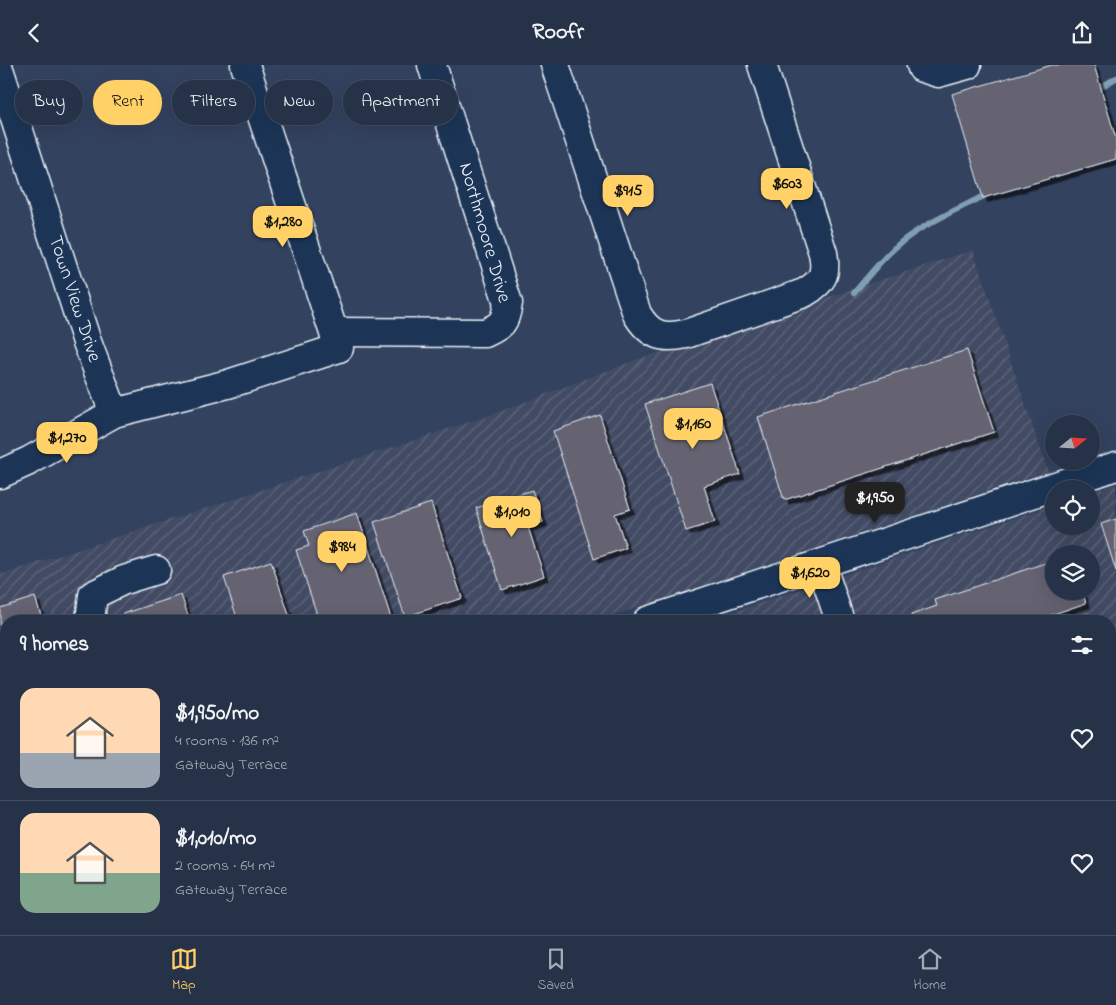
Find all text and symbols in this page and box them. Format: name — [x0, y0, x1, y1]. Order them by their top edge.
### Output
text: Roofr — [532, 17, 584, 49]
icon: back — [20, 19, 48, 47]
icon: share — [1068, 19, 1096, 47]
chip: Buy — [15, 80, 83, 125]
chip: Rent — [93, 80, 162, 125]
chip: Filters — [172, 80, 255, 125]
chip: New — [265, 80, 333, 125]
chip: Apartment — [343, 80, 458, 125]
street label: Northmoore Drive — [450, 160, 518, 307]
pin: $603 — [757, 167, 817, 210]
text: $603 — [772, 172, 802, 196]
pin: $915 — [598, 175, 658, 217]
text: $915 — [614, 179, 642, 203]
pin: $1,280 — [242, 205, 324, 248]
text: $1,280 — [264, 210, 302, 234]
street label: Town View Drive — [40, 232, 108, 366]
pin: $1,160 — [652, 407, 734, 450]
text: $1,160 — [675, 412, 711, 436]
north arrow — [1045, 415, 1100, 470]
map controls — [1045, 415, 1100, 600]
pin: $1,270 — [26, 421, 108, 464]
text: $1,270 — [48, 426, 86, 450]
button: locate — [1045, 480, 1100, 535]
pin: $1,950 — [834, 481, 916, 524]
text: $1,950 — [856, 486, 894, 510]
pin: $1,010 — [471, 495, 553, 538]
text: $1,010 — [494, 500, 530, 524]
pin: $984 — [312, 531, 372, 573]
text: $984 — [328, 535, 356, 559]
button: layers — [1045, 545, 1100, 600]
pin: $1,620 — [769, 557, 851, 599]
text: $1,620 — [790, 561, 830, 585]
text: 9 homes — [20, 630, 89, 660]
icon: filters — [1068, 631, 1096, 659]
text: $1,950/mo — [175, 699, 259, 729]
icon: home — [60, 708, 120, 768]
icon: heart — [1068, 724, 1096, 752]
text: 4 rooms · 136 m² — [175, 729, 279, 753]
text: Gateway Terrace — [175, 753, 287, 777]
text: $1,010/mo — [175, 824, 257, 854]
icon: home — [60, 833, 120, 893]
icon: heart — [1068, 849, 1096, 877]
text: 2 rooms · 64 m² — [175, 854, 275, 878]
text: Gateway Terrace — [175, 878, 287, 902]
tab: Map — [170, 945, 198, 996]
tab: Saved — [537, 945, 574, 996]
tab: Home — [914, 945, 946, 996]

